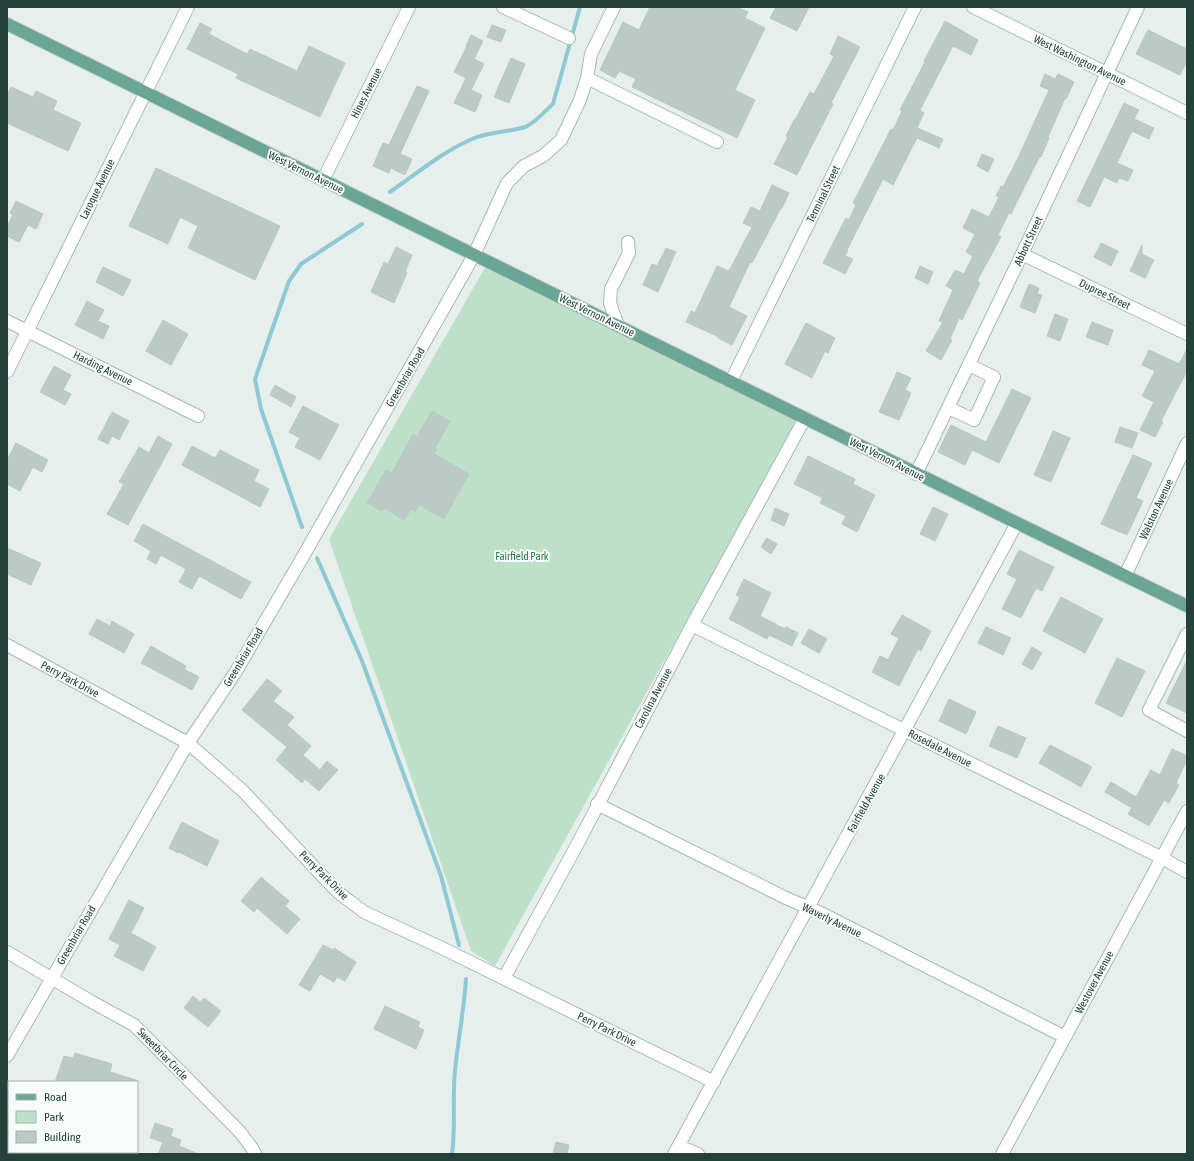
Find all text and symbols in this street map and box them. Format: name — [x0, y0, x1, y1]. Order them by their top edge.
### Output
street label: West Washington Avenue — [1032, 32, 1128, 88]
street label: Hines Avenue — [348, 66, 384, 120]
street label: West Vernon Avenue — [266, 149, 346, 195]
street label: Laroque Avenue — [77, 157, 117, 221]
street label: Terminal Street — [804, 164, 842, 224]
street label: Abbott Street — [1011, 214, 1045, 268]
street label: Dupree Street — [1077, 276, 1133, 312]
street label: West Vernon Avenue — [557, 292, 637, 338]
street label: Greenbriar Road — [383, 345, 427, 409]
street label: Harding Avenue — [71, 348, 135, 388]
street label: West Vernon Avenue — [848, 435, 926, 483]
street label: Walston Avenue — [1137, 477, 1175, 541]
park label: Fairfield Park — [495, 550, 549, 562]
street label: Greenbriar Road — [221, 626, 265, 688]
street label: Perry Park Drive — [39, 659, 101, 699]
street label: Carolina Avenue — [632, 666, 674, 730]
street label: Rosedale Avenue — [906, 727, 974, 769]
street label: Fairfield Avenue — [845, 771, 887, 835]
street label: Perry Park Drive — [297, 848, 351, 902]
street label: Waverly Avenue — [800, 900, 864, 940]
street label: Greenbriar Road — [54, 903, 98, 967]
street label: Westover Avenue — [1072, 949, 1116, 1015]
street label: Perry Park Drive — [576, 1010, 638, 1048]
street label: Sweetbriar Circle — [135, 1026, 191, 1082]
legend — [8, 1081, 138, 1153]
text: Road — [44, 1090, 67, 1104]
text: Park — [44, 1110, 65, 1124]
text: Building — [44, 1130, 82, 1144]

